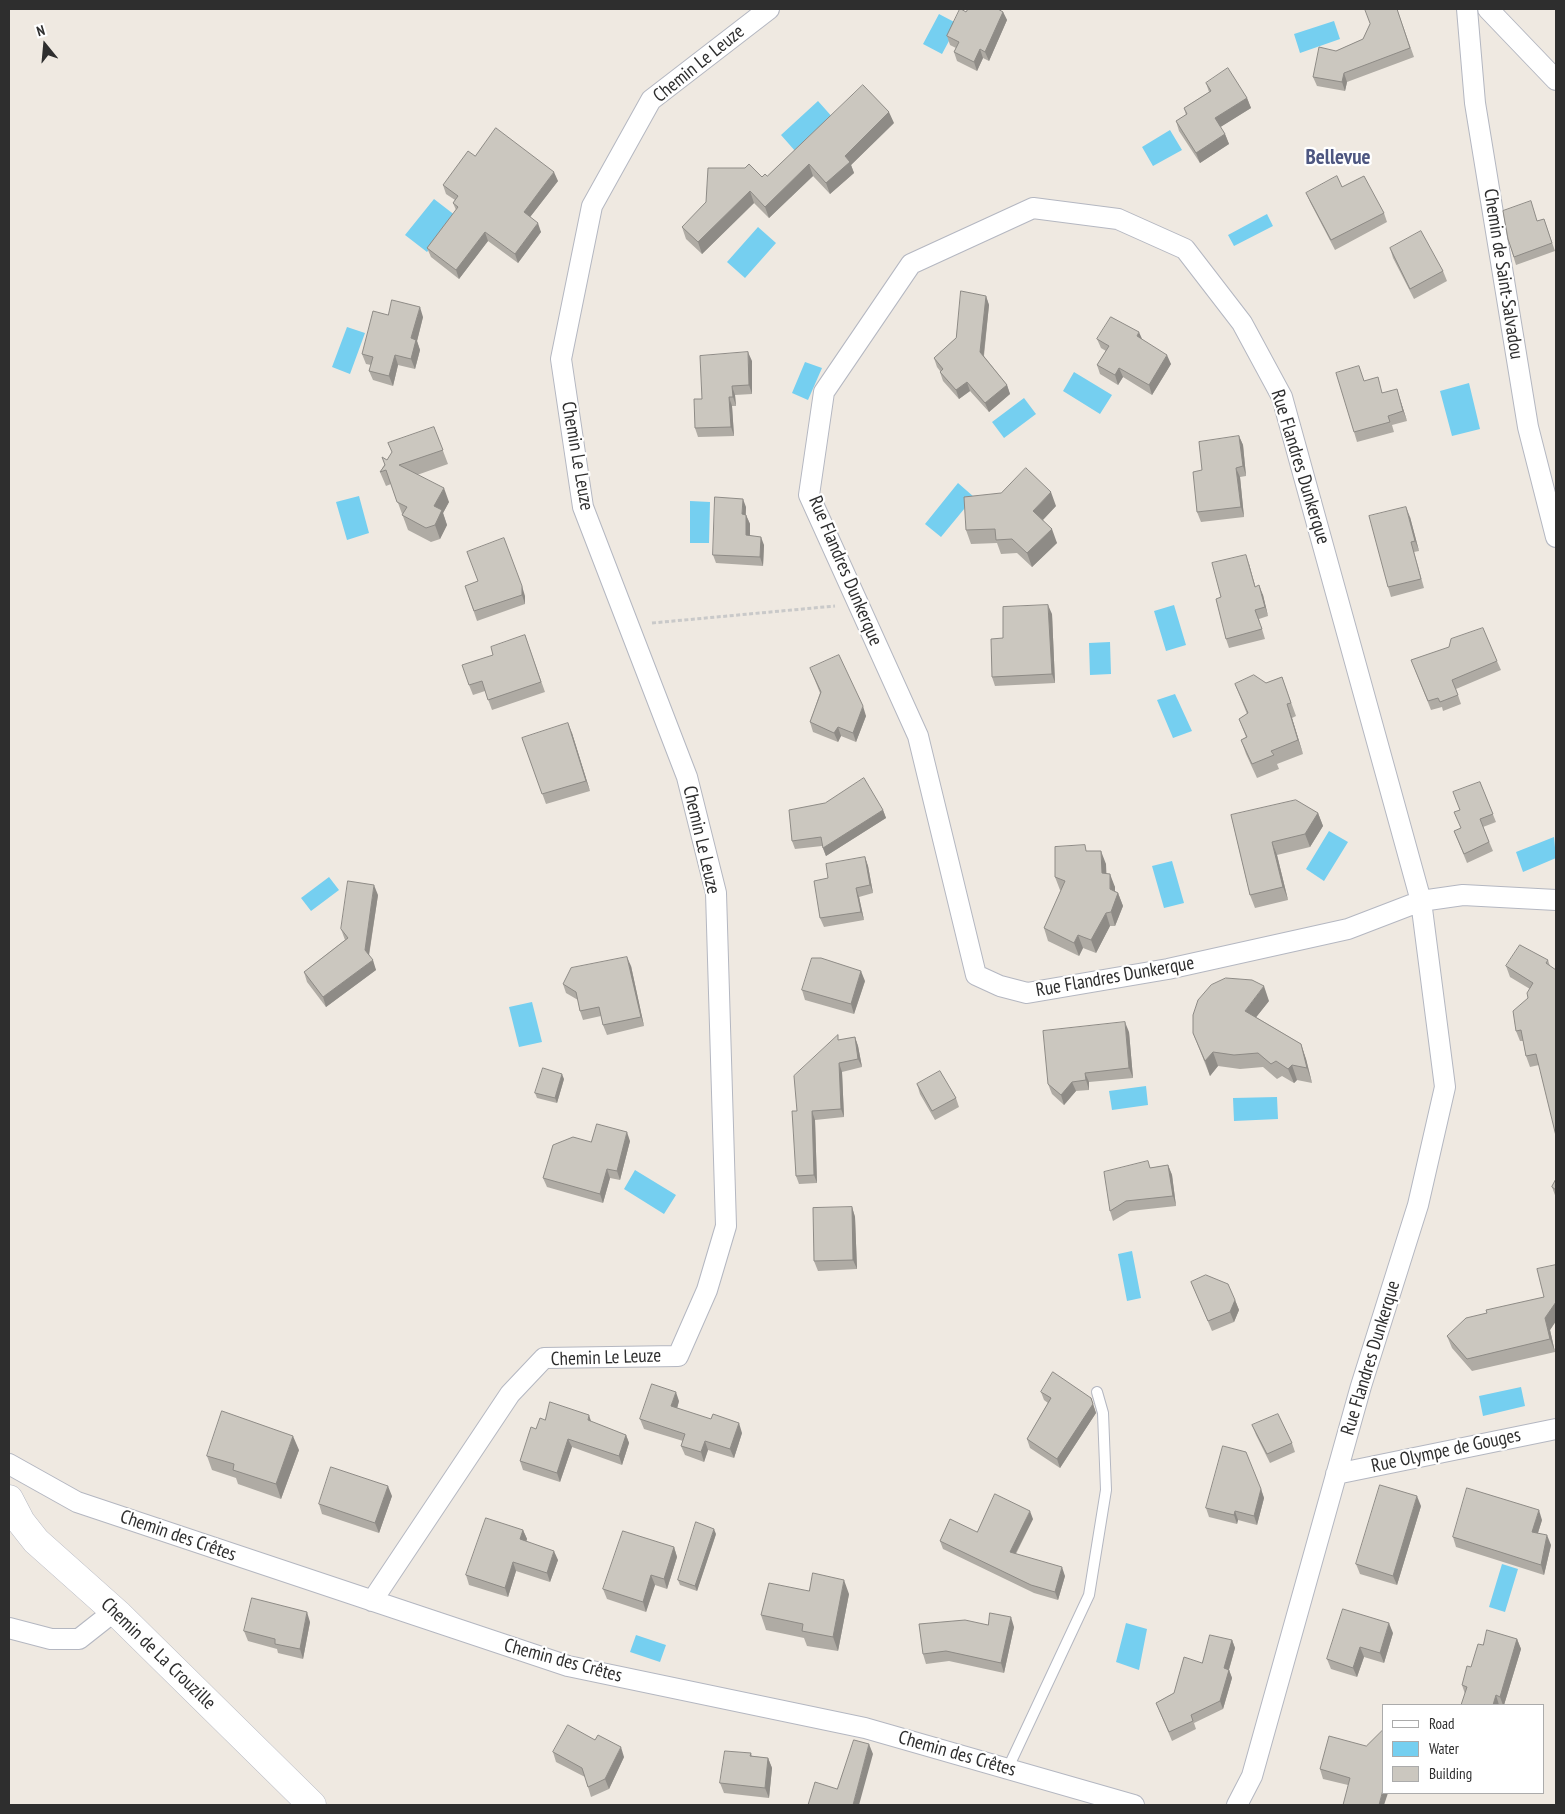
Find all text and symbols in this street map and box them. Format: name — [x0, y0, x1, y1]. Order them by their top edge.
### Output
north arrow — [20, 20, 70, 70]
street label: Chemin Le Leuze — [649, 20, 749, 108]
text: N — [34, 21, 47, 40]
district label: Bellevue — [1306, 145, 1370, 171]
street label: Chemin de Saint-Salvadou — [1478, 187, 1528, 361]
street label: Rue Flandres Dunkerque — [1266, 387, 1334, 547]
street label: Chemin Le Leuze — [556, 400, 598, 512]
street label: Rue Flandres Dunkerque — [803, 493, 887, 649]
street label: Chemin Le Leuze — [677, 784, 725, 896]
street label: Rue Flandres Dunkerque — [1034, 952, 1196, 1002]
street label: Rue Flandres Dunkerque — [1337, 1278, 1405, 1438]
street label: Chemin Le Leuze — [550, 1345, 662, 1371]
street label: Rue Olympe de Gouges — [1369, 1424, 1523, 1478]
street label: Chemin des Crêtes — [117, 1506, 239, 1566]
street label: Chemin de La Crouzille — [96, 1593, 220, 1715]
street label: Chemin des Crêtes — [502, 1634, 624, 1688]
legend — [1382, 1704, 1545, 1794]
text: Road — [1429, 1714, 1455, 1733]
street label: Chemin des Crêtes — [896, 1726, 1018, 1782]
text: Water — [1429, 1739, 1459, 1758]
text: Building — [1429, 1764, 1472, 1783]

